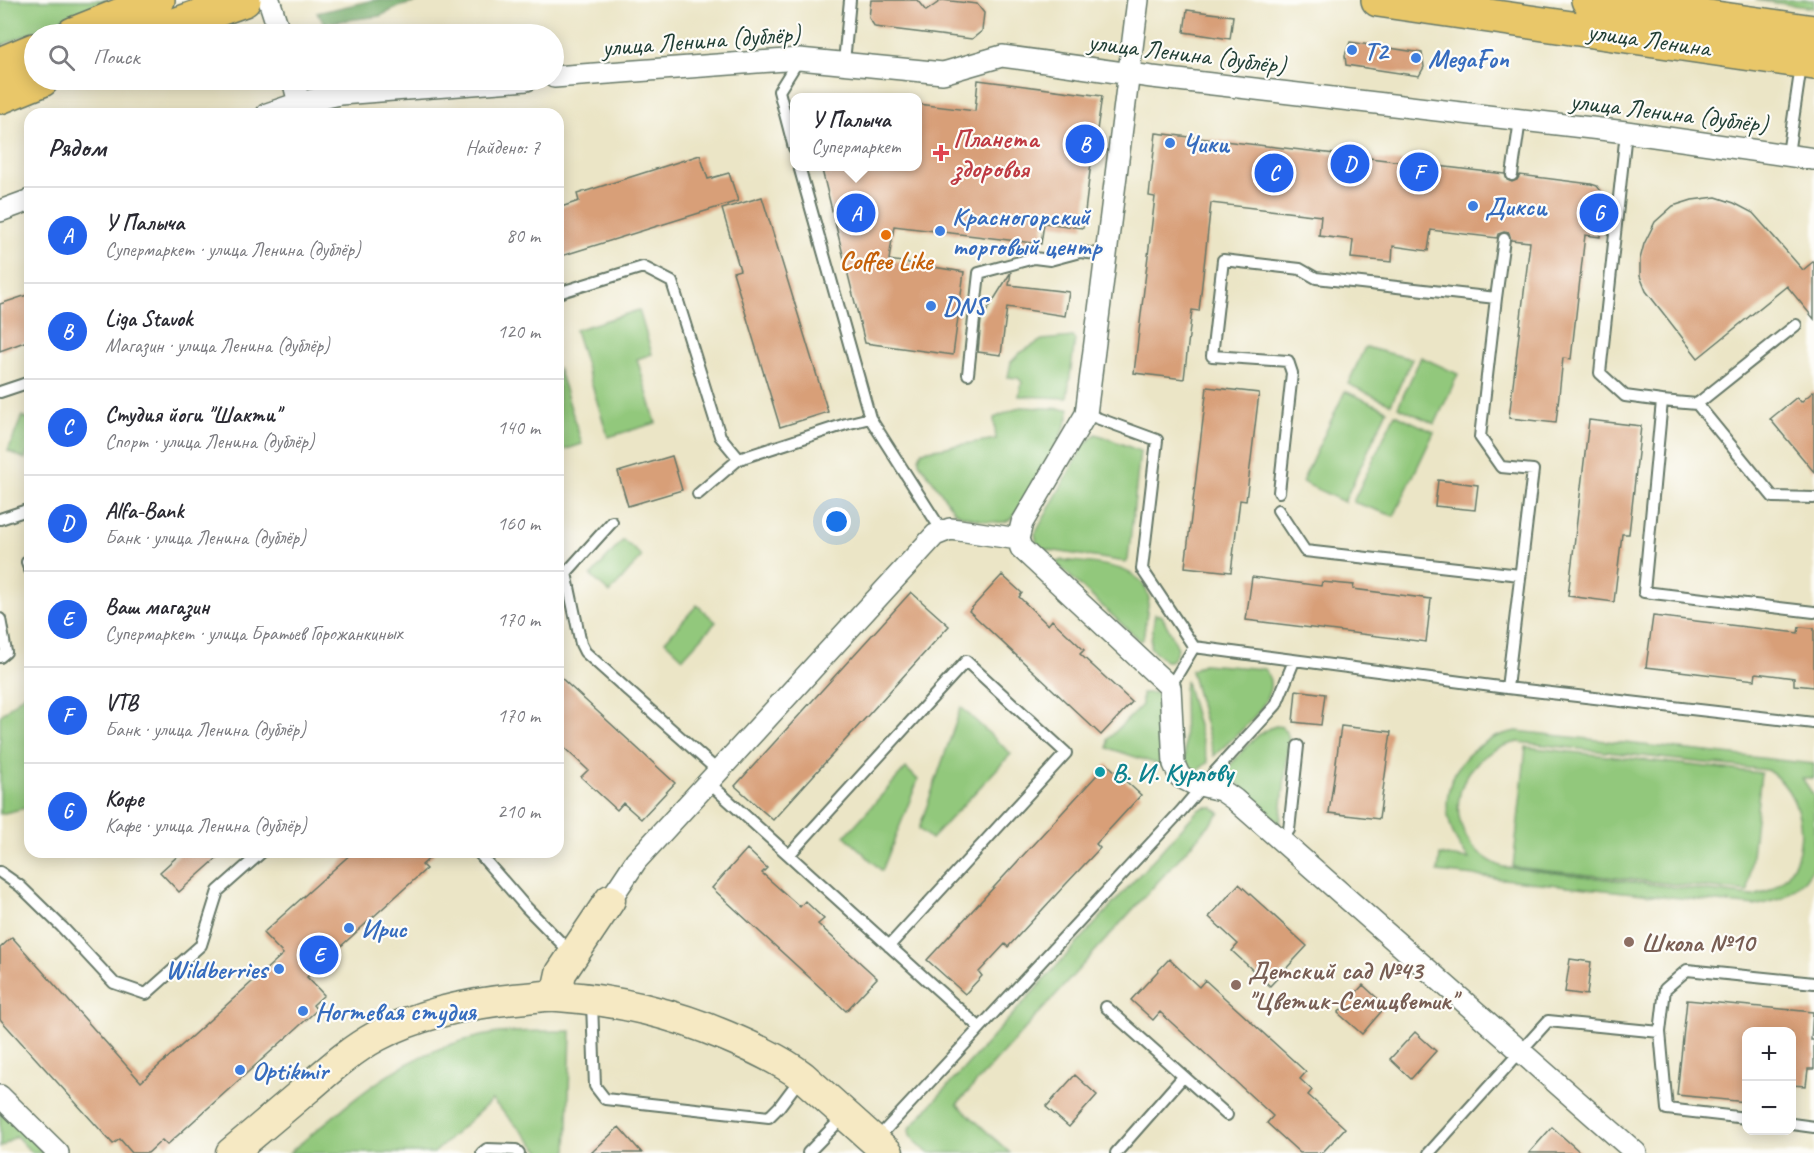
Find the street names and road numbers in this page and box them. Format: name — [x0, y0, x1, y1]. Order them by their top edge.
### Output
street label: улица Ленина — [1583, 14, 1715, 65]
street label: улица Ленина (дублёр) — [599, 17, 803, 64]
street label: улица Ленина (дублёр) — [1084, 25, 1289, 82]
street label: улица Ленина (дублёр) — [1566, 84, 1771, 141]

